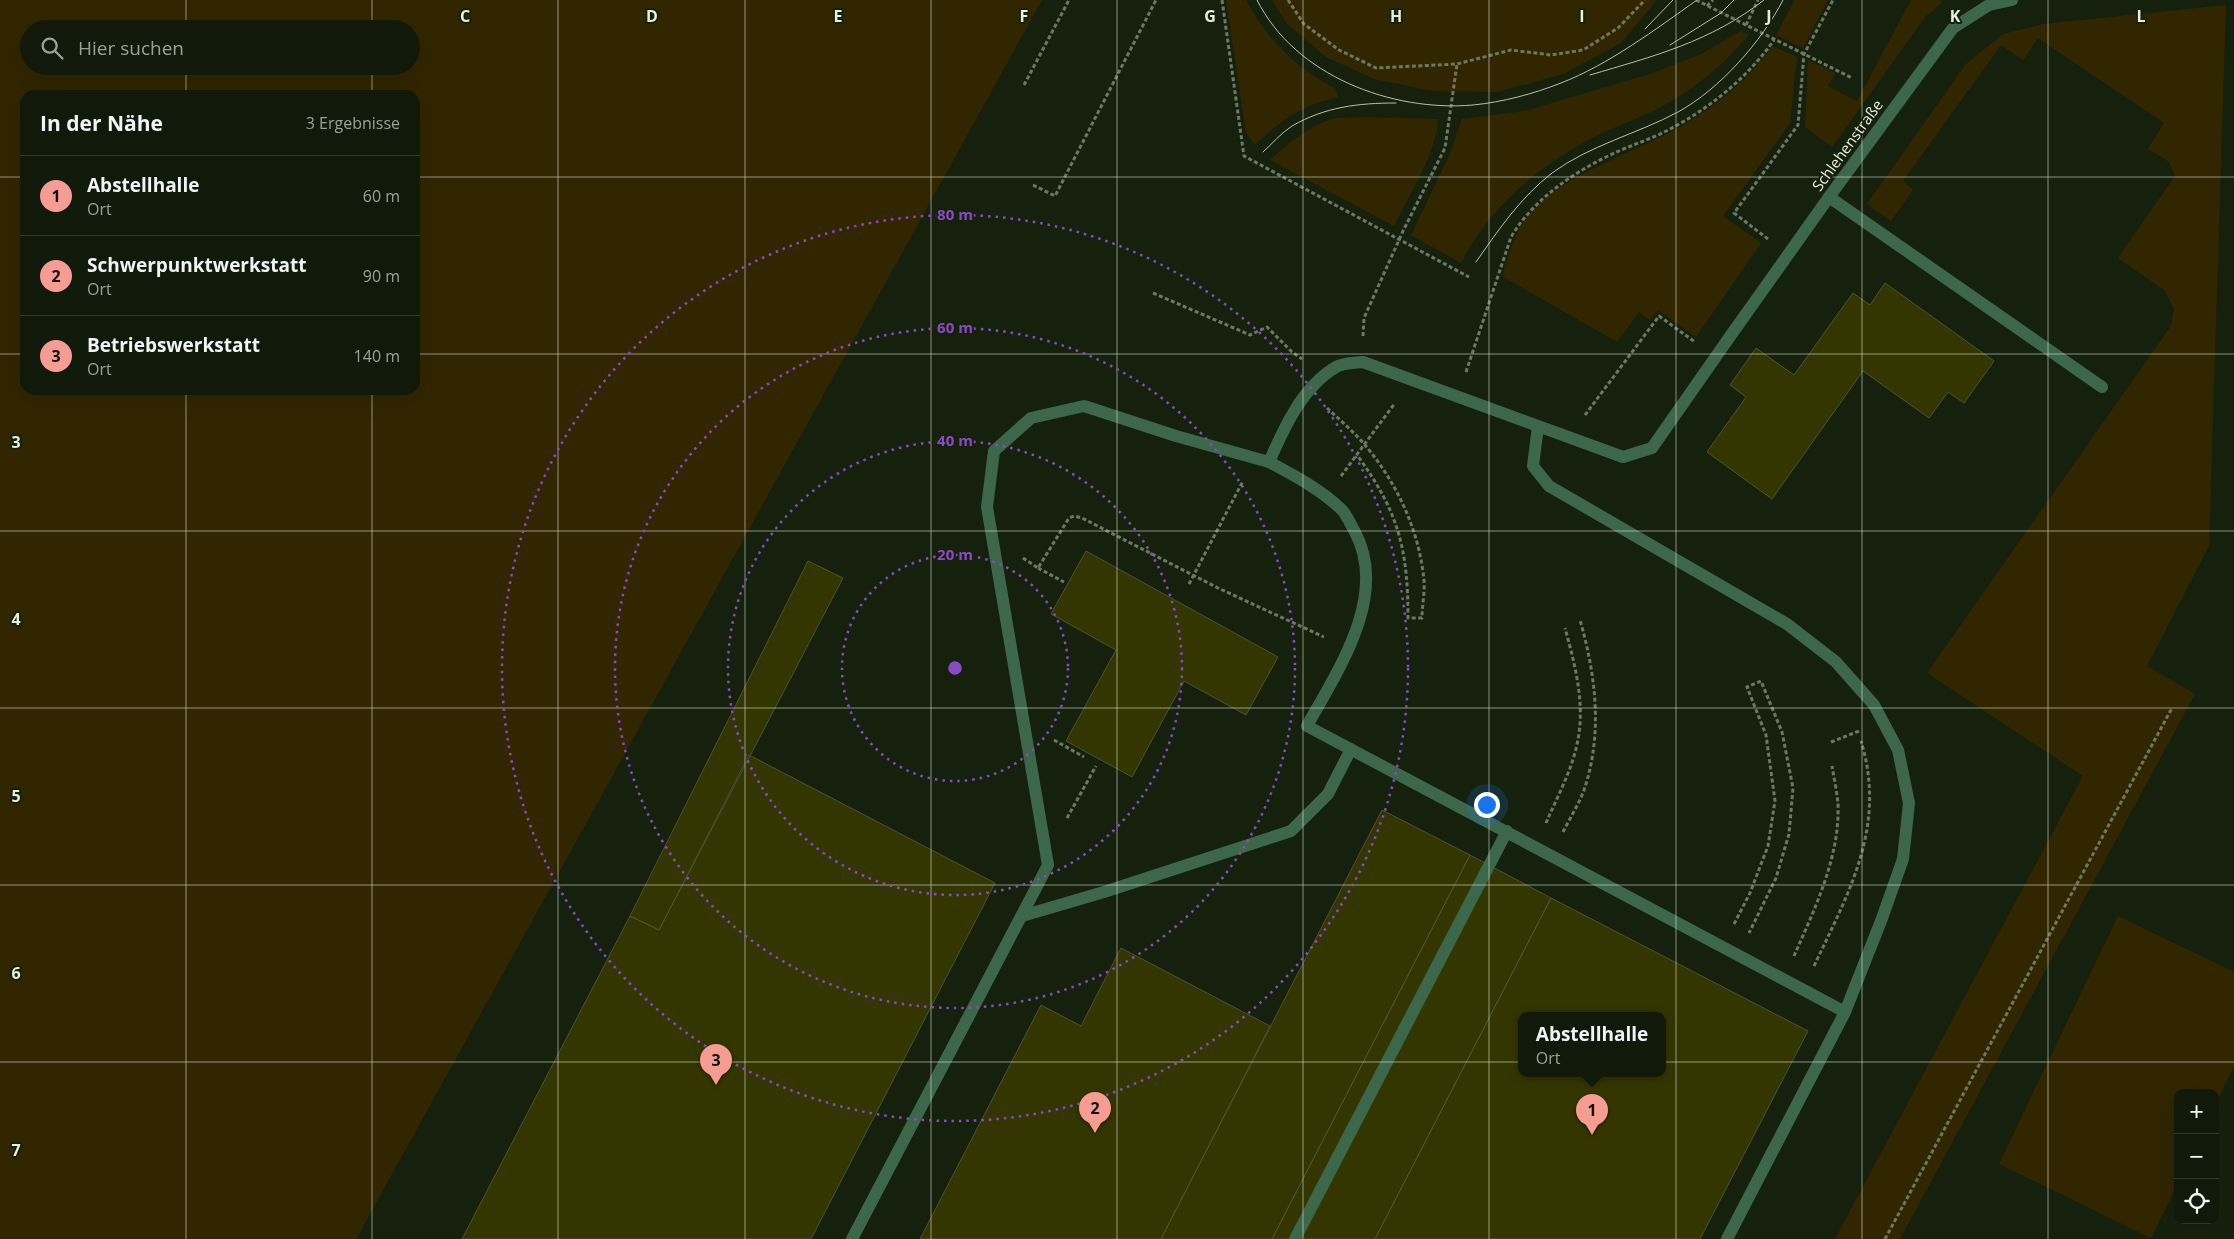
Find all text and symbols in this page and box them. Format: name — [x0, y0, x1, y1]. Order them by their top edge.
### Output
text: C — [460, 5, 470, 27]
text: D — [646, 5, 658, 27]
text: E — [834, 5, 843, 27]
text: F — [1020, 5, 1028, 27]
text: G — [1204, 5, 1216, 27]
text: H — [1390, 5, 1402, 27]
text: I — [1579, 5, 1585, 27]
text: J — [1764, 5, 1772, 27]
text: K — [1950, 5, 1961, 27]
text: L — [2136, 5, 2146, 27]
search box — [20, 20, 420, 75]
icon: search — [38, 34, 66, 62]
text: Hier suchen — [78, 35, 184, 61]
street label: Schlehenstraße — [1807, 95, 1887, 195]
text: In der Nähe — [40, 109, 163, 137]
text: 3 Ergebnisse — [306, 112, 400, 134]
text: Abstellhalle — [87, 172, 199, 198]
text: 1 — [51, 185, 61, 207]
text: 60 m — [363, 185, 400, 207]
text: Ort — [87, 198, 112, 220]
text: 80 m — [937, 204, 973, 224]
text: Schwerpunktwerkstatt — [87, 252, 306, 278]
text: 2 — [51, 265, 61, 287]
text: 90 m — [363, 265, 400, 287]
text: Ort — [87, 278, 112, 300]
text: 60 m — [937, 317, 973, 337]
text: Betriebswerkstatt — [87, 332, 260, 358]
text: 3 — [51, 345, 61, 367]
text: 140 m — [354, 345, 400, 367]
text: Ort — [87, 358, 112, 380]
text: 40 m — [937, 430, 973, 450]
text: 3 — [11, 431, 21, 453]
text: 20 m — [937, 544, 973, 564]
text: 4 — [11, 608, 21, 630]
centre of rings — [946, 659, 964, 677]
text: 5 — [11, 785, 21, 807]
your location — [1474, 792, 1500, 818]
text: 6 — [11, 962, 21, 984]
popup — [1518, 1012, 1666, 1077]
text: Abstellhalle — [1536, 1021, 1648, 1047]
pin: 3 — [700, 1044, 732, 1085]
text: Ort — [1536, 1047, 1560, 1069]
map controls — [2174, 1089, 2219, 1224]
button: + — [2174, 1089, 2219, 1134]
pin: 2 — [1079, 1092, 1111, 1133]
pin: 1 — [1576, 1094, 1608, 1135]
button: − — [2174, 1134, 2219, 1179]
text: 7 — [11, 1139, 21, 1161]
button: locate — [2174, 1179, 2219, 1224]

